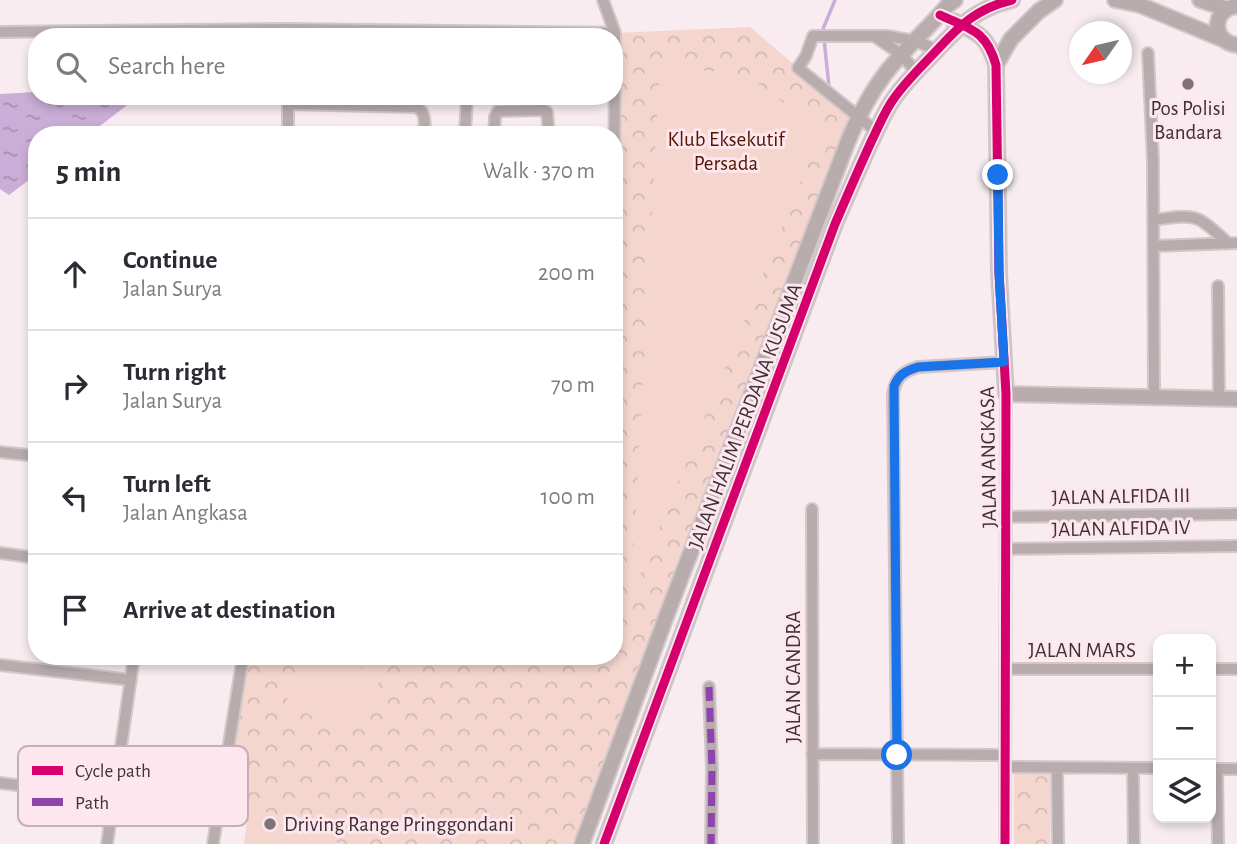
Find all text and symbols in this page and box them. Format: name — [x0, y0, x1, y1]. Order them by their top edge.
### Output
north arrow — [1069, 21, 1132, 84]
search box — [28, 28, 623, 105]
icon: search — [52, 48, 90, 86]
text: Search here — [108, 53, 226, 79]
marker: Pos Polisi Bandara — [1180, 76, 1196, 92]
place label: Pos Polisi Bandara — [1150, 98, 1226, 143]
park label: Klub Eksekutif Persada — [667, 129, 786, 174]
text: 5 min — [56, 157, 121, 187]
route end — [982, 159, 1013, 190]
text: Walk · 370 m — [483, 160, 595, 183]
text: Continue — [123, 247, 218, 273]
icon: ahead — [56, 255, 94, 293]
text: 200 m — [538, 262, 595, 285]
text: Jalan Surya — [123, 278, 222, 301]
street label: JALAN HALIM PERDANA KUSUMA — [685, 280, 806, 552]
text: Turn right — [123, 359, 226, 385]
icon: right — [56, 367, 94, 405]
text: 70 m — [551, 374, 595, 397]
street label: JALAN ANGKASA — [977, 386, 1000, 528]
text: Jalan Surya — [123, 390, 222, 413]
text: Turn left — [123, 471, 211, 497]
icon: left — [56, 479, 94, 517]
street label: JALAN ALFIDA III — [1051, 485, 1191, 508]
text: 100 m — [541, 486, 595, 509]
text: Jalan Angkasa — [123, 502, 248, 525]
street label: JALAN ALFIDA IV — [1051, 517, 1191, 540]
icon: arrive — [56, 591, 94, 629]
text: Arrive at destination — [123, 597, 336, 623]
street label: JALAN CANDRA — [783, 611, 804, 743]
map controls — [1153, 634, 1216, 823]
button: + — [1153, 634, 1216, 697]
street label: JALAN MARS — [1028, 640, 1136, 661]
button: − — [1153, 697, 1216, 760]
route start — [881, 739, 912, 770]
legend — [18, 746, 248, 826]
button: layers — [1153, 760, 1216, 823]
text: Cycle path — [75, 762, 151, 781]
text: Path — [75, 794, 109, 813]
place label: Driving Range Pringgondani — [284, 814, 514, 835]
marker: Driving Range Pringgondani — [262, 816, 278, 832]

